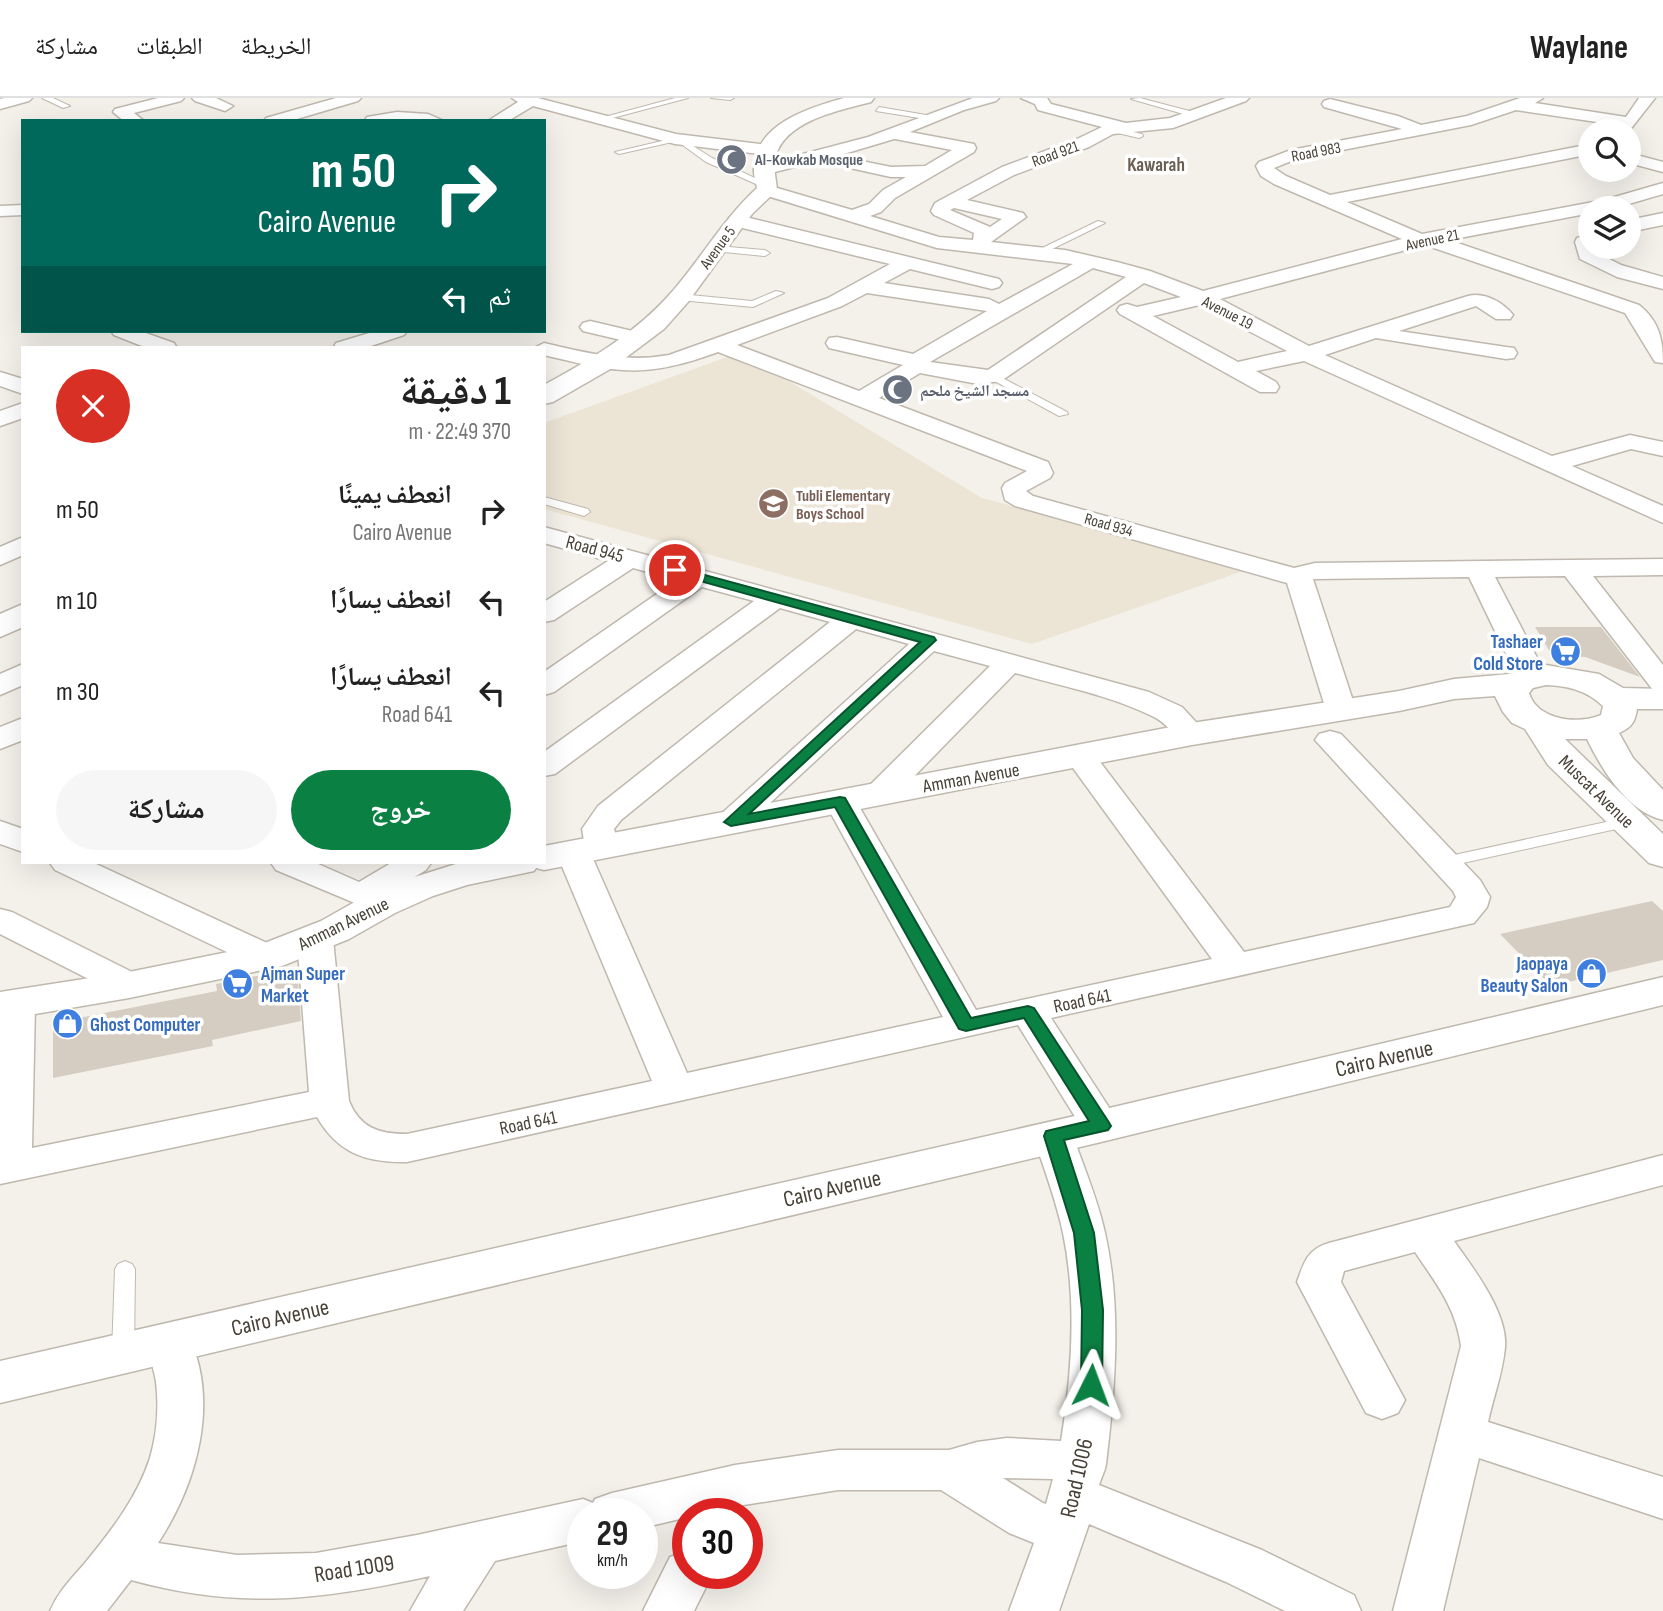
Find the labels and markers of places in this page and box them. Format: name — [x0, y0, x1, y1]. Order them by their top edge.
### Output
mosque icon: Al-Kowkab Mosque — [715, 142, 749, 176]
place label: Al-Kowkab Mosque — [754, 151, 863, 170]
mosque icon: مسجد الشيخ ملحم — [880, 373, 914, 407]
place label: مسجد الشيخ ملحم — [920, 382, 1029, 402]
school or university icon: Tubli Elementary Boys School — [756, 487, 790, 521]
place label: Tubli Elementary Boys School — [796, 487, 891, 524]
pin — [645, 540, 705, 600]
place label: Tashaer Cold Store — [1473, 631, 1543, 676]
supermarket icon: Tashaer Cold Store — [1549, 635, 1583, 669]
place label: Jaopaya Beauty Salon — [1481, 953, 1568, 998]
shop icon: Jaopaya Beauty Salon — [1574, 957, 1608, 991]
place label: Ajman Super Market — [260, 963, 345, 1008]
supermarket icon: Ajman Super Market — [221, 967, 255, 1001]
shop icon: Ghost Computer — [50, 1007, 84, 1041]
place label: Ghost Computer — [90, 1014, 201, 1037]

